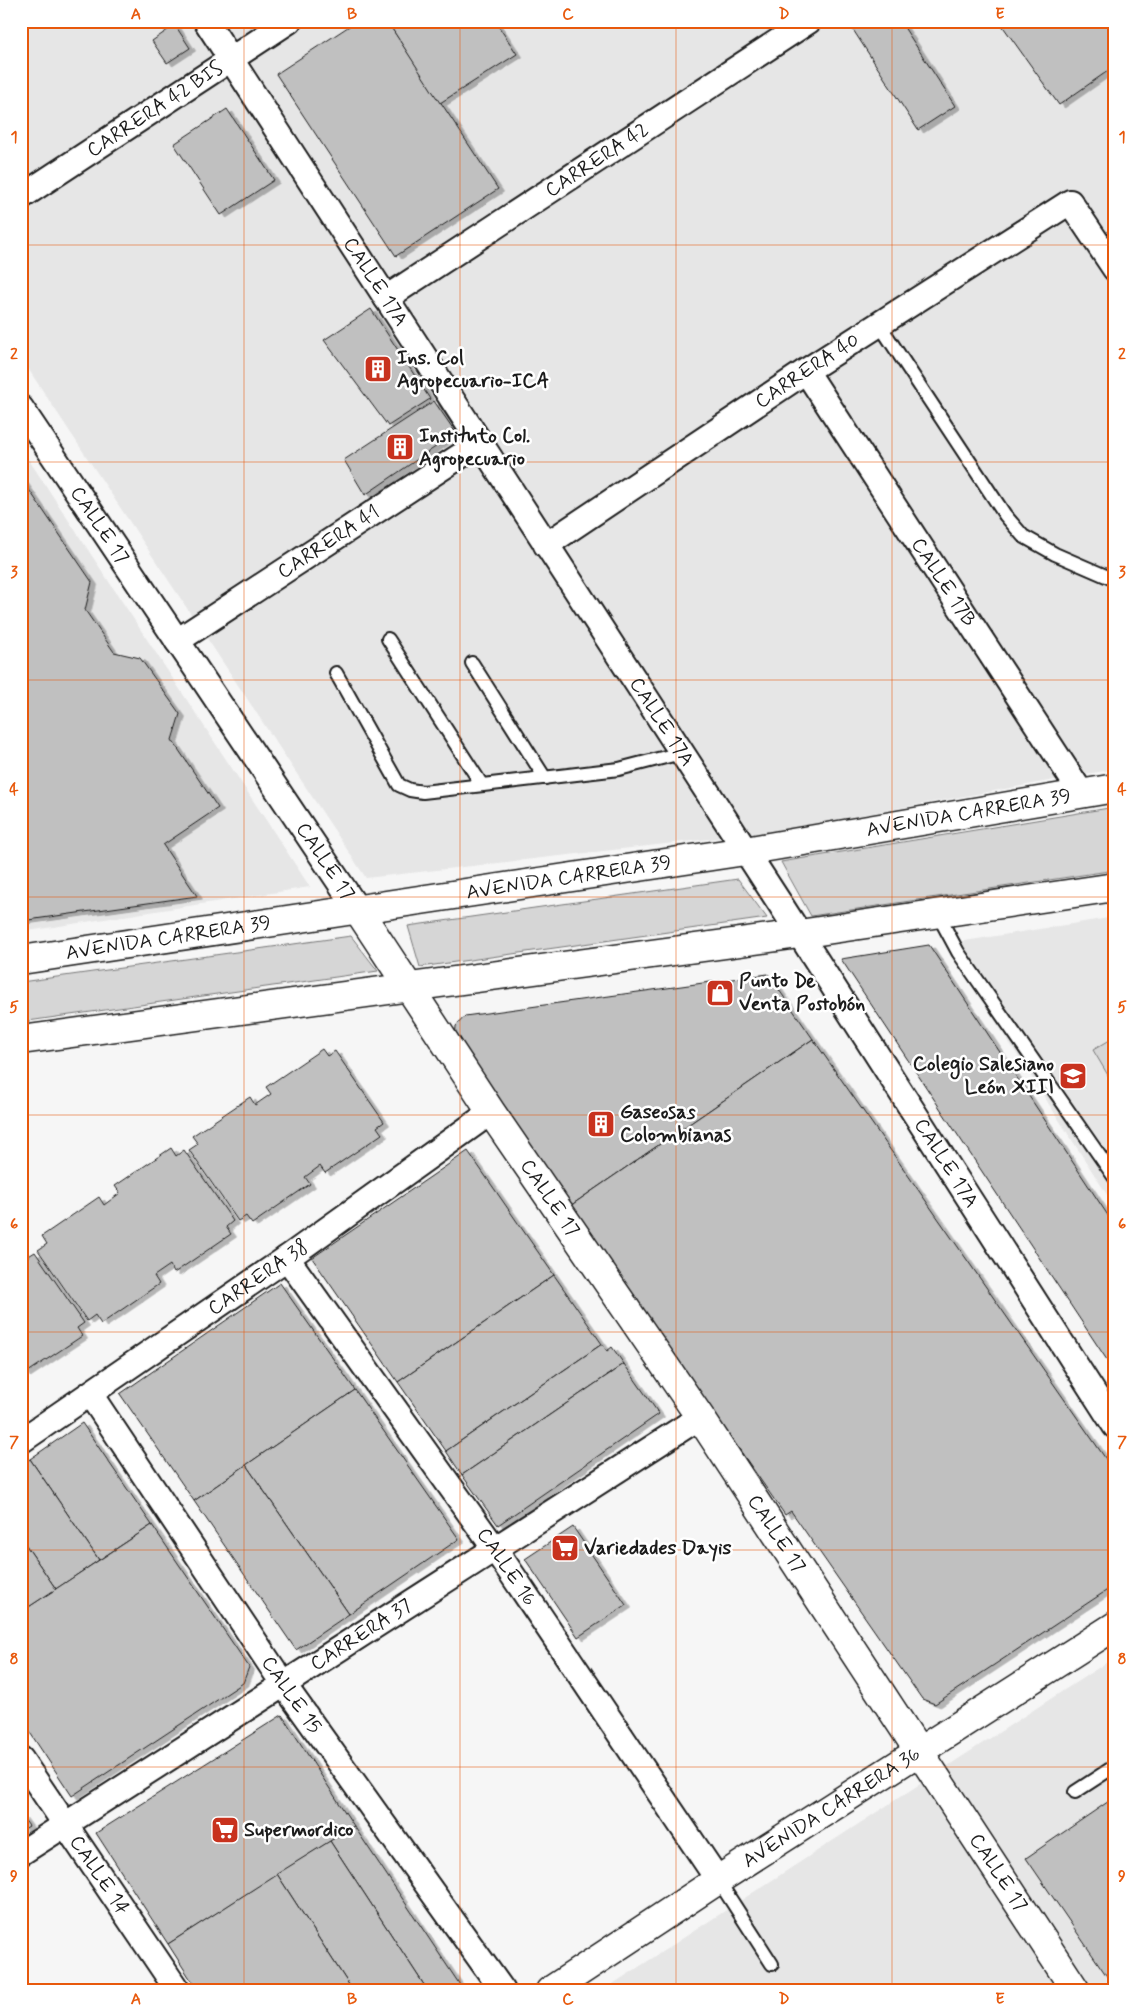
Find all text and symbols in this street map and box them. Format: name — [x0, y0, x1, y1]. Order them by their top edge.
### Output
text: A — [131, 4, 141, 25]
text: B — [347, 4, 357, 25]
text: C — [562, 4, 574, 25]
text: D — [778, 4, 790, 25]
text: E — [995, 4, 1005, 25]
street label: CARRERA 42 BIS — [81, 55, 228, 164]
street label: CARRERA 42 — [540, 116, 654, 204]
text: 1 — [10, 127, 18, 148]
text: 1 — [1118, 127, 1126, 148]
street label: CALLE 17A — [337, 232, 415, 332]
street label: CARRERA 40 — [750, 327, 865, 415]
text: 2 — [10, 344, 18, 365]
text: 2 — [1118, 344, 1126, 365]
place label: Ins. Col Agropecuario-ICA — [397, 345, 549, 395]
building icon: Ins. Col Agropecuario-ICA — [363, 354, 393, 384]
place label: Instituto Col. Agropecuario — [419, 423, 530, 473]
building icon: Instituto Col. Agropecuario — [385, 432, 415, 462]
street label: CALLE 17 — [64, 481, 135, 569]
street label: CARRERA 41 — [272, 499, 385, 585]
street label: CALLE 17B — [905, 532, 983, 632]
text: 3 — [10, 562, 18, 583]
text: 3 — [1118, 562, 1126, 583]
street label: CALLE 17A — [623, 672, 701, 772]
text: 4 — [9, 779, 19, 800]
text: 4 — [1117, 779, 1127, 800]
street label: AVENIDA CARRERA 39 — [864, 782, 1073, 844]
street label: CALLE 17 — [290, 817, 361, 906]
street label: AVENIDA CARRERA 39 — [464, 849, 673, 906]
street label: AVENIDA CARRERA 39 — [64, 909, 273, 967]
place label: Punto De Venta Postobón — [739, 968, 865, 1018]
shop icon: Punto De Venta Postobón — [705, 978, 735, 1008]
text: 5 — [9, 997, 19, 1018]
text: 5 — [1117, 997, 1127, 1018]
place label: Colegio Salesiano León XIII — [913, 1051, 1054, 1101]
school or university icon: Colegio Salesiano León XIII — [1058, 1061, 1088, 1091]
place label: Gaseosas Colombianas — [620, 1099, 731, 1149]
building icon: Gaseosas Colombianas — [586, 1109, 616, 1139]
street label: CALLE 17A — [908, 1113, 985, 1213]
street label: CALLE 17 — [514, 1154, 586, 1242]
text: 6 — [10, 1214, 18, 1235]
text: 6 — [1118, 1214, 1126, 1235]
street label: CARRERA 38 — [203, 1233, 314, 1322]
text: 7 — [9, 1432, 19, 1453]
text: 7 — [1117, 1432, 1127, 1453]
street label: CALLE 17 — [741, 1489, 812, 1578]
street label: CALLE 16 — [470, 1522, 543, 1611]
supermarket icon: Variedades Dayis — [550, 1533, 580, 1563]
place label: Variedades Dayis — [584, 1535, 731, 1562]
street label: CARRERA 37 — [305, 1592, 417, 1677]
text: 8 — [9, 1649, 19, 1670]
text: 8 — [1117, 1649, 1127, 1670]
street label: CALLE 15 — [255, 1651, 328, 1739]
street label: AVENIDA CARRERA 36 — [737, 1740, 926, 1874]
supermarket icon: Supermordico — [210, 1815, 240, 1845]
place label: Supermordico — [244, 1817, 353, 1844]
street label: CALLE 17 — [963, 1828, 1034, 1917]
street label: CALLE 14 — [63, 1830, 136, 1920]
text: 9 — [10, 1866, 18, 1887]
text: 9 — [1118, 1866, 1126, 1887]
text: A — [131, 1989, 141, 2010]
text: B — [347, 1989, 357, 2010]
text: C — [562, 1989, 574, 2010]
text: D — [778, 1989, 790, 2010]
text: E — [995, 1989, 1005, 2010]

